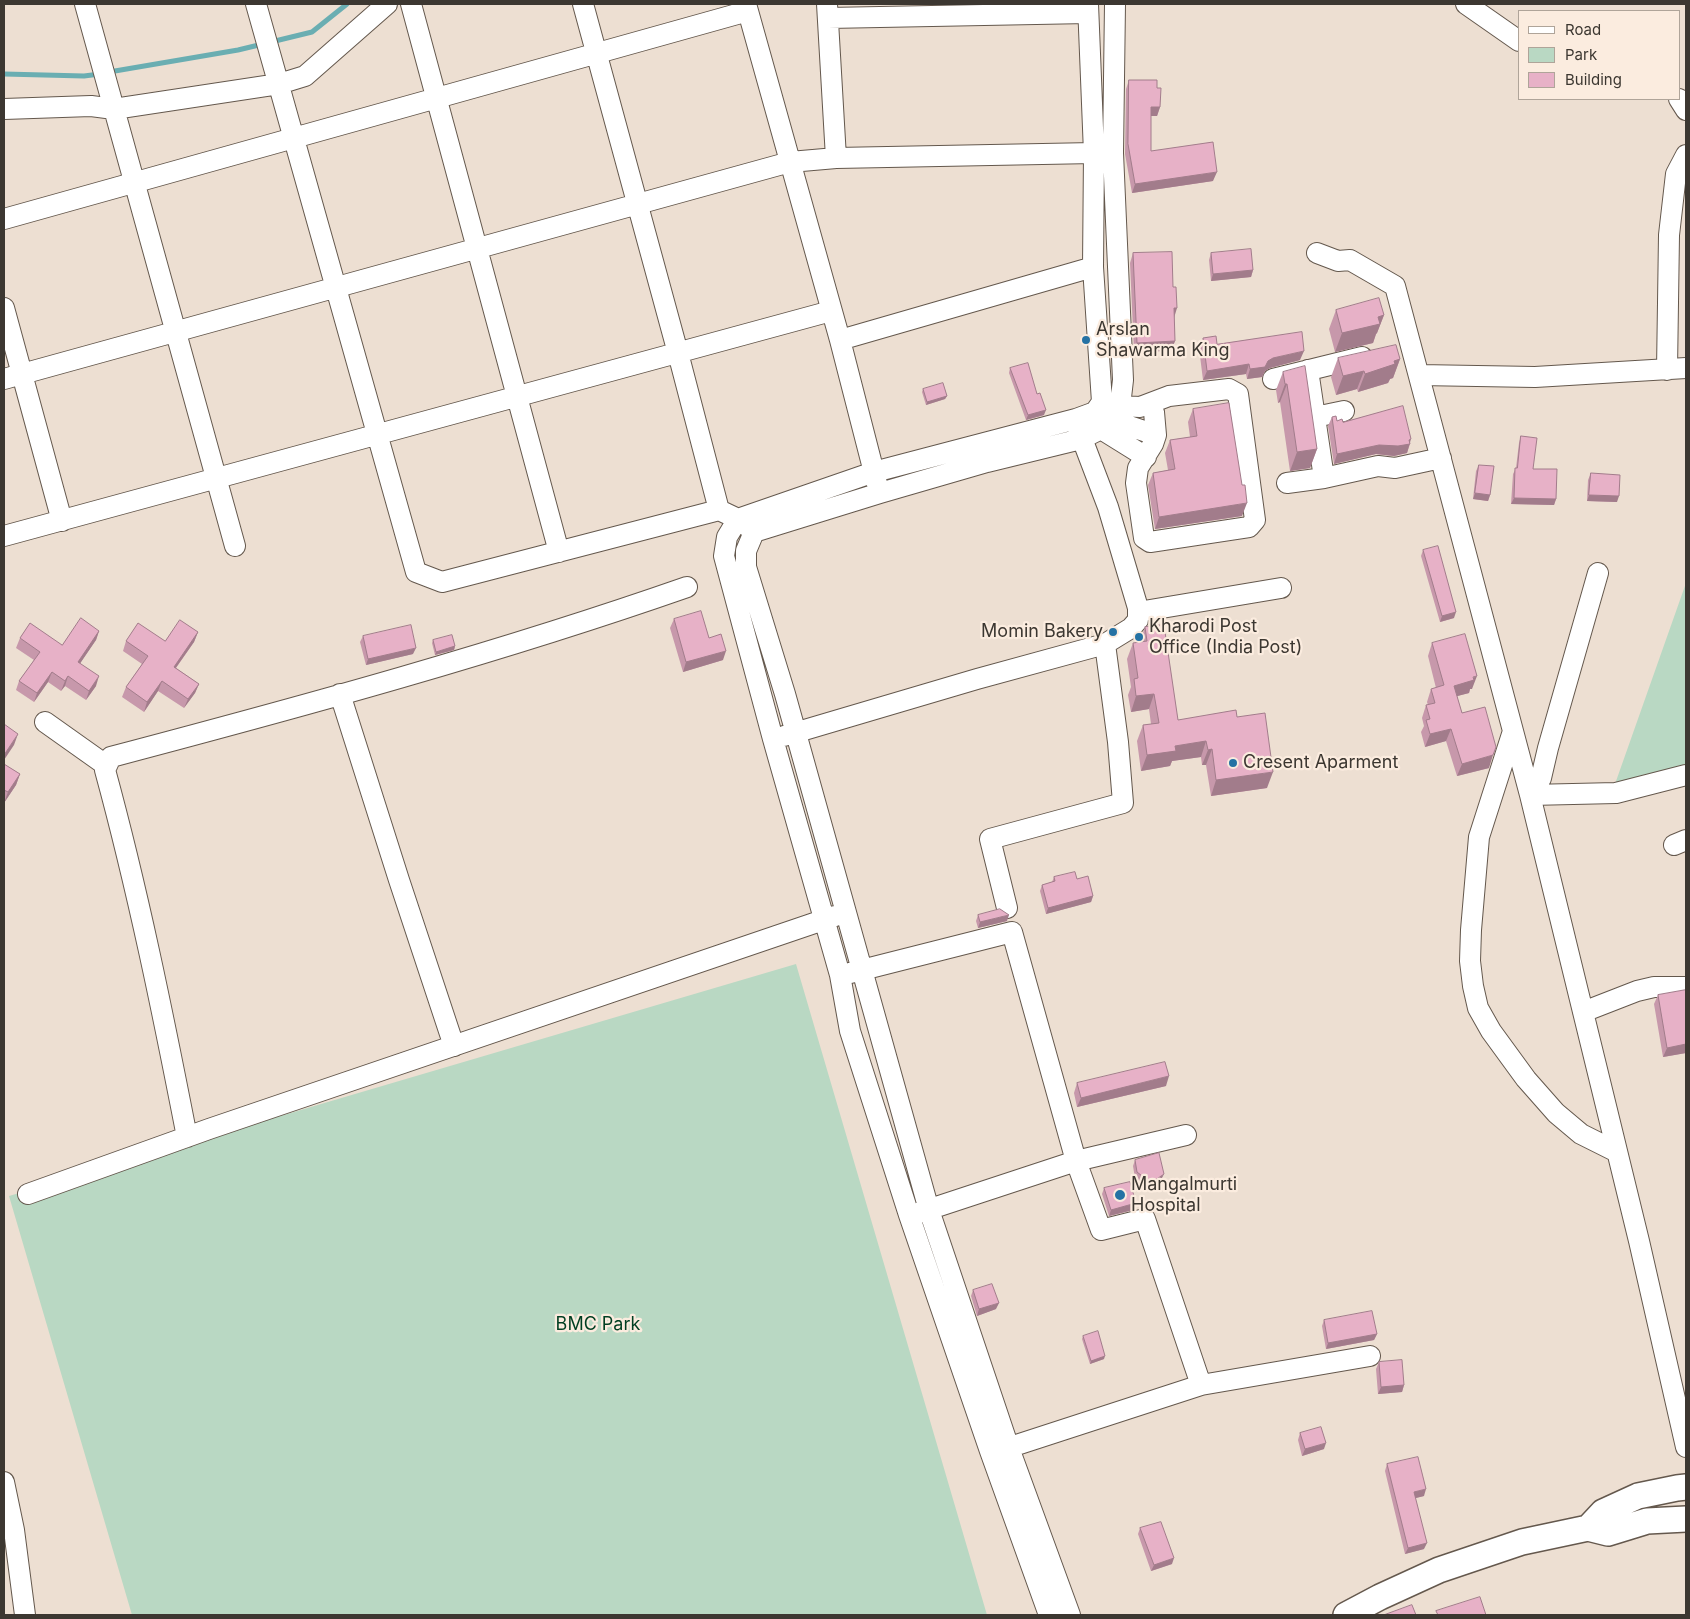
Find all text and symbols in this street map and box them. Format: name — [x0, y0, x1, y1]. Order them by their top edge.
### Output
legend — [1518, 10, 1680, 100]
text: Road — [1565, 20, 1601, 39]
text: Park — [1565, 45, 1597, 64]
text: Building — [1565, 70, 1622, 89]
place label: Arslan Shawarma King — [1096, 319, 1230, 362]
marker: Arslan Shawarma King — [1080, 334, 1092, 346]
place label: Kharodi Post Office (India Post) — [1149, 616, 1302, 659]
place label: Momin Bakery — [981, 621, 1103, 643]
marker: Momin Bakery — [1107, 626, 1119, 638]
marker: Kharodi Post Office (India Post) — [1133, 631, 1145, 643]
place label: Cresent Aparment — [1243, 752, 1398, 774]
marker: Cresent Aparment — [1227, 757, 1239, 769]
place label: Mangalmurti Hospital — [1131, 1174, 1237, 1216]
marker: Mangalmurti Hospital — [1113, 1188, 1127, 1202]
park label: BMC Park — [556, 1314, 640, 1336]

